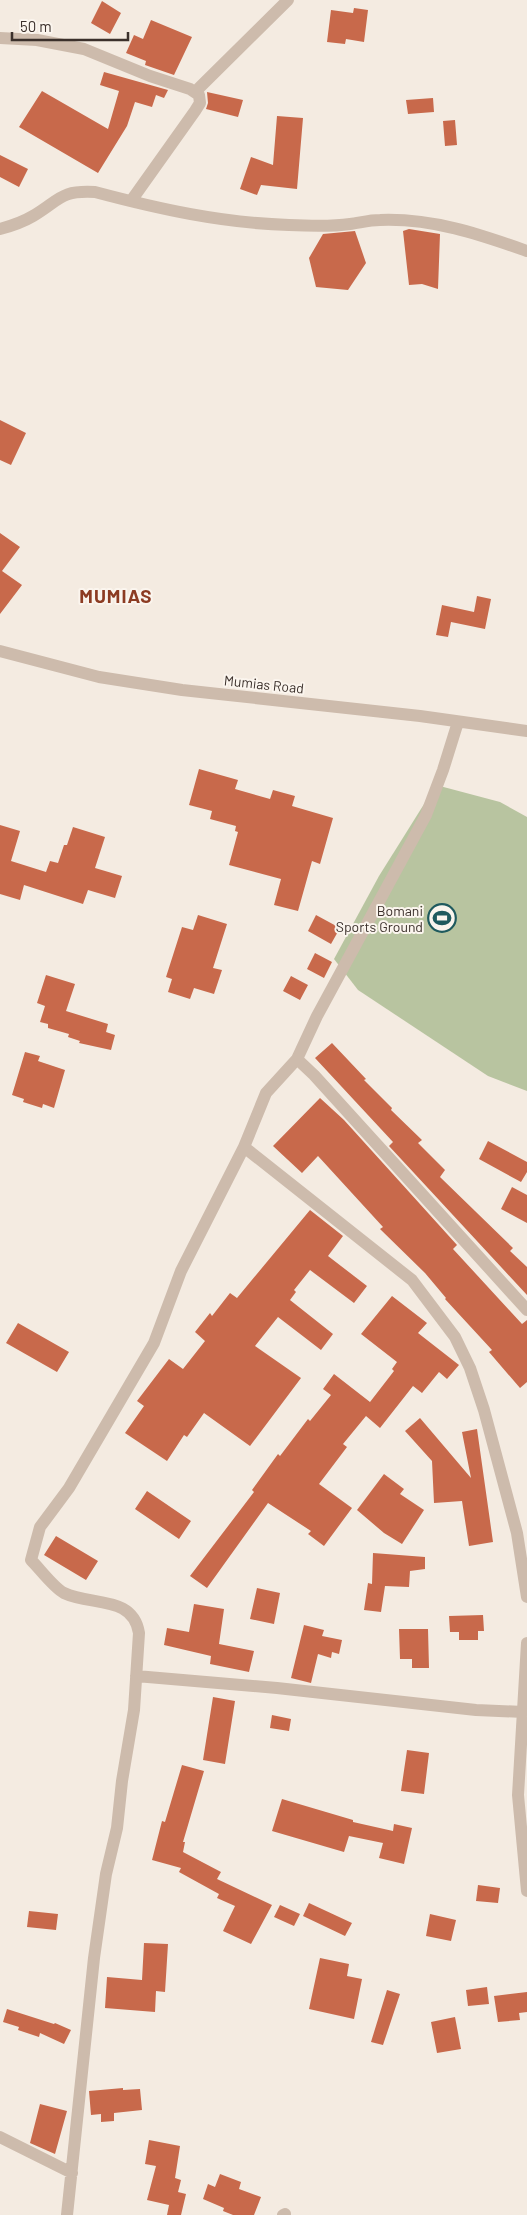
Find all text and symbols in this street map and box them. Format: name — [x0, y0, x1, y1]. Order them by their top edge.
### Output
scale bar — [12, 10, 129, 42]
text: 50 m — [20, 17, 52, 35]
district label: MUMIAS — [79, 584, 153, 607]
street label: Mumias Road — [223, 671, 305, 697]
place label: Bomani Sports Ground — [336, 902, 423, 935]
sports icon: Bomani Sports Ground — [427, 903, 457, 933]

